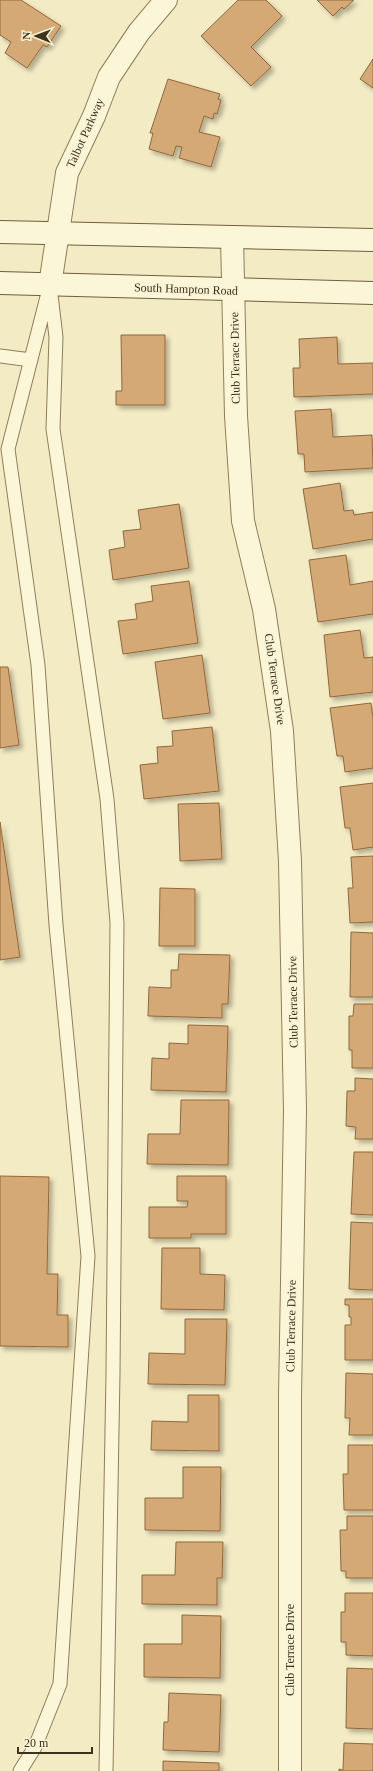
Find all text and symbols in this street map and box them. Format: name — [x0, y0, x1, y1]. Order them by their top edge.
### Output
north arrow — [16, 16, 56, 56]
text: N — [20, 32, 32, 40]
street label: Talbot Parkway — [63, 96, 107, 170]
street label: South Hampton Road — [134, 280, 238, 298]
street label: Club Terrace Drive — [227, 312, 243, 404]
street label: Club Terrace Drive — [262, 632, 288, 726]
street label: Club Terrace Drive — [285, 956, 301, 1048]
street label: Club Terrace Drive — [283, 1280, 299, 1372]
street label: Club Terrace Drive — [283, 1604, 297, 1696]
scale bar — [18, 1729, 92, 1755]
text: 20 m — [24, 1736, 49, 1750]

